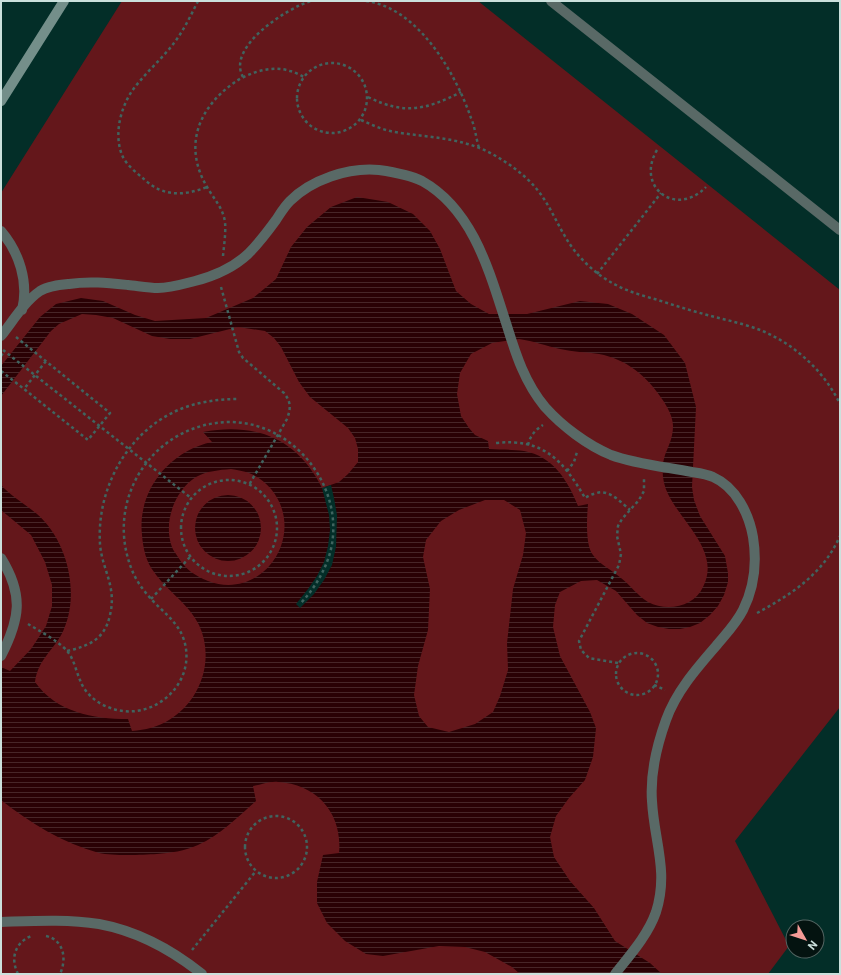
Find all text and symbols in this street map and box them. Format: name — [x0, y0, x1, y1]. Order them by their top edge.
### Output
north arrow — [785, 919, 825, 959]
text: N — [805, 938, 820, 952]

